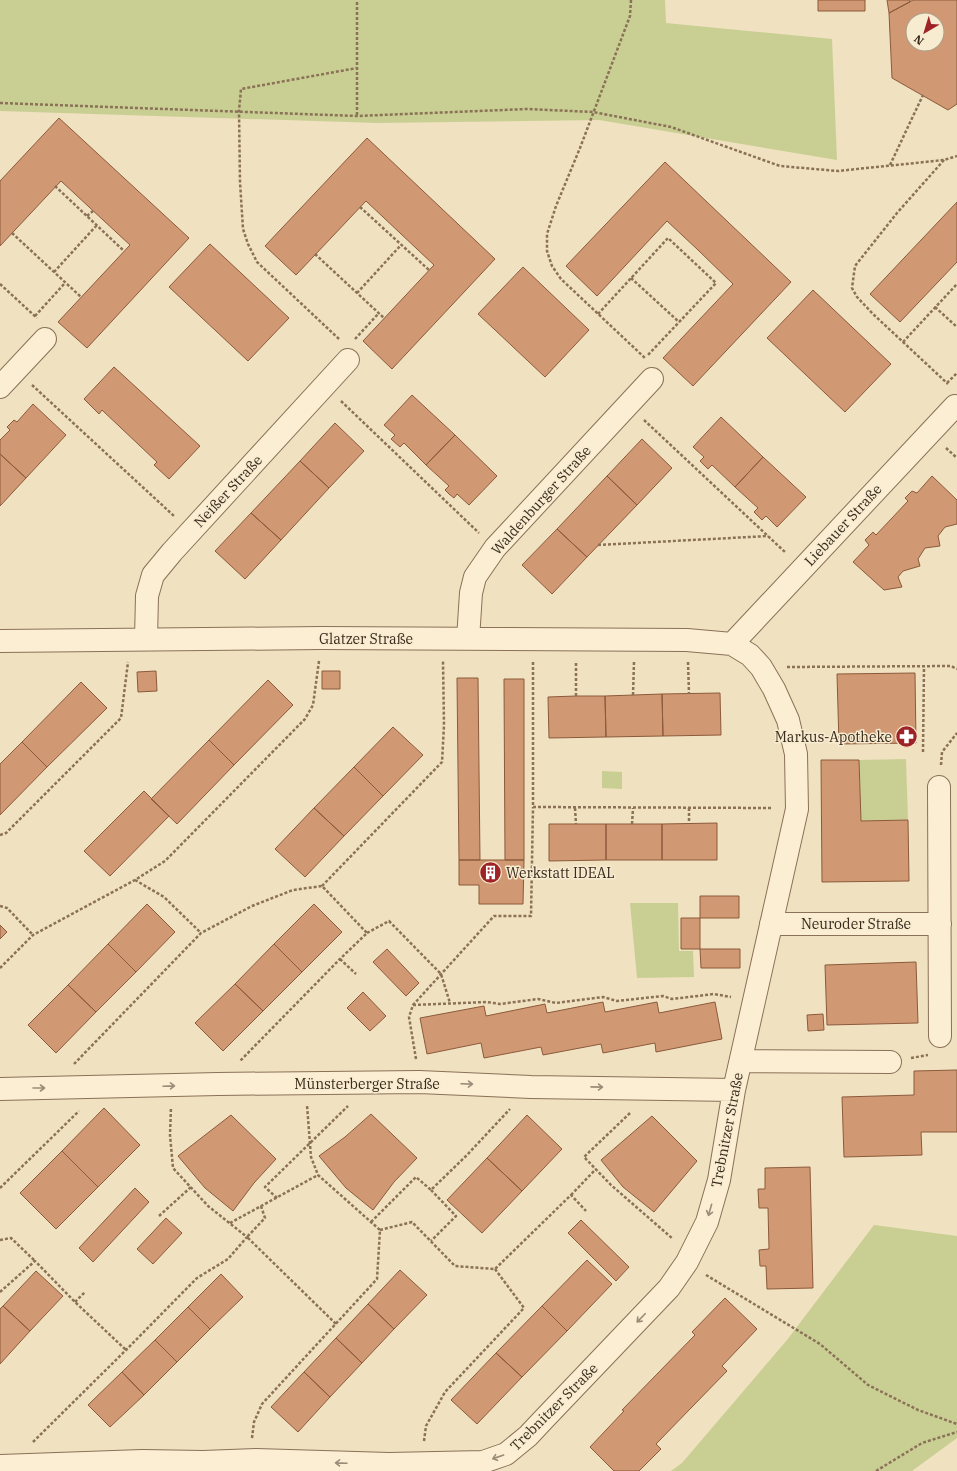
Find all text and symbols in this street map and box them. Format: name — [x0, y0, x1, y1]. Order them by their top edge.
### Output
north arrow — [905, 12, 945, 52]
text: N — [911, 32, 927, 48]
street label: Waldenburger Straße — [487, 442, 595, 558]
street label: Neißer Straße — [190, 451, 266, 531]
street label: Liebauer Straße — [800, 480, 886, 570]
street label: Glatzer Straße — [319, 630, 413, 648]
pharmacy icon: Markus-Apotheke — [894, 724, 920, 750]
place label: Markus-Apotheke — [775, 728, 892, 746]
building icon: Werkstatt IDEAL — [478, 860, 504, 886]
place label: Werkstatt IDEAL — [506, 864, 615, 882]
street label: Neuroder Straße — [801, 915, 911, 933]
street label: Trebnitzer Straße — [707, 1071, 747, 1189]
street label: Münsterberger Straße — [294, 1075, 440, 1093]
one-way arrow — [460, 1081, 473, 1088]
one-way arrow — [162, 1082, 175, 1089]
one-way arrow — [32, 1084, 45, 1092]
one-way arrow — [590, 1084, 603, 1091]
one-way arrow — [706, 1203, 713, 1216]
one-way arrow — [636, 1313, 646, 1323]
street label: Trebnitzer Straße — [506, 1359, 602, 1455]
one-way arrow — [491, 1454, 504, 1461]
one-way arrow — [335, 1460, 348, 1467]

